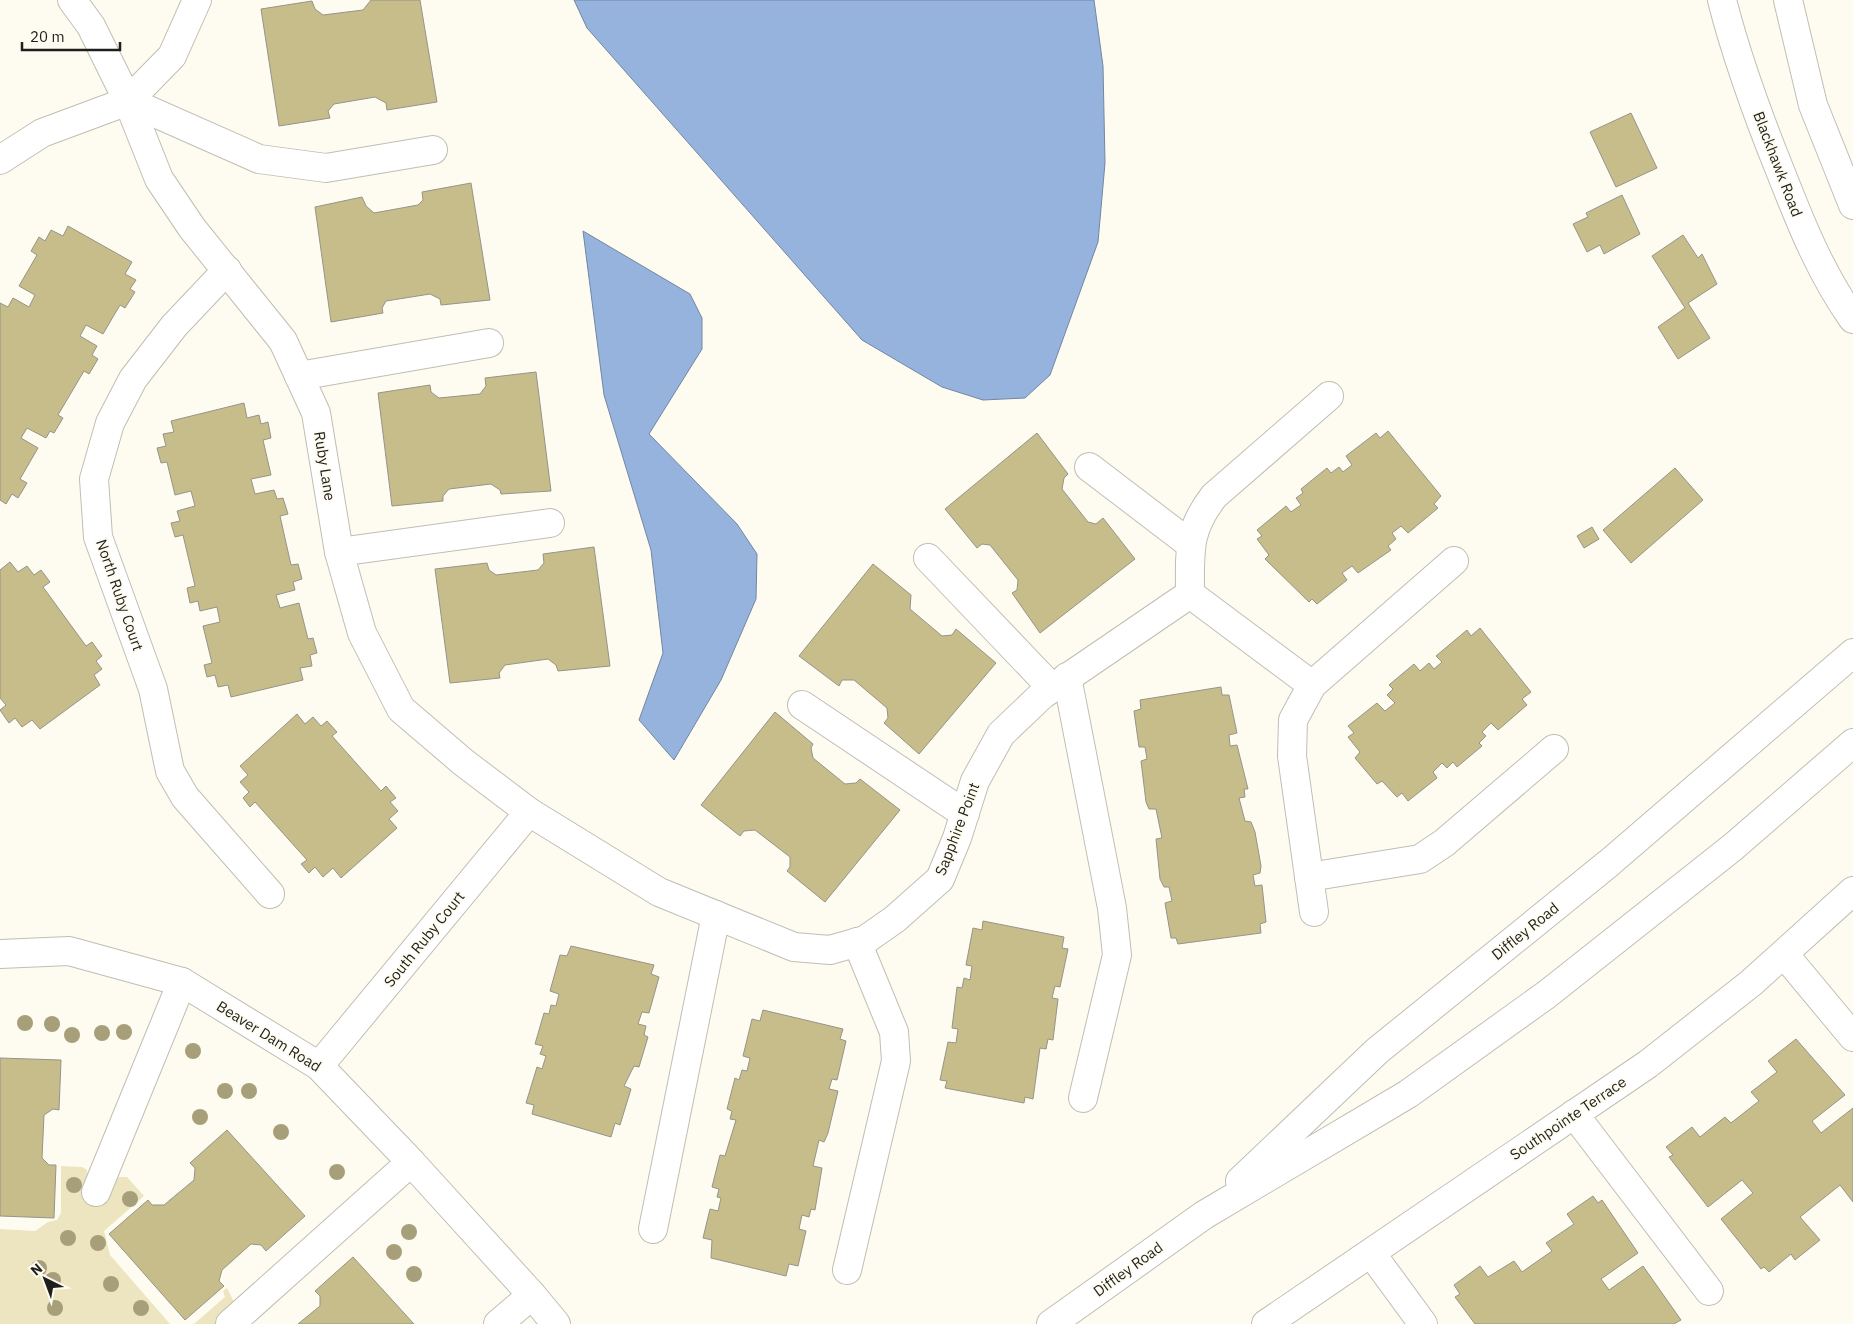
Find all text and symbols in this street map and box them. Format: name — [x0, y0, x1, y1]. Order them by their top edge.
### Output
scale bar — [22, 20, 120, 52]
text: 20 m — [30, 27, 65, 46]
street label: Blackhawk Road — [1749, 109, 1807, 219]
street label: Ruby Lane — [310, 430, 340, 502]
street label: North Ruby Court — [92, 537, 148, 653]
street label: Sapphire Point — [931, 780, 983, 878]
street label: South Ruby Court — [380, 887, 468, 991]
street label: Diffley Road — [1487, 898, 1563, 964]
street label: Beaver Dam Road — [213, 996, 325, 1076]
street label: Southpointe Terrace — [1506, 1072, 1630, 1164]
street label: Diffley Road — [1090, 1237, 1166, 1301]
north arrow — [20, 1254, 70, 1304]
text: N — [27, 1259, 46, 1279]

